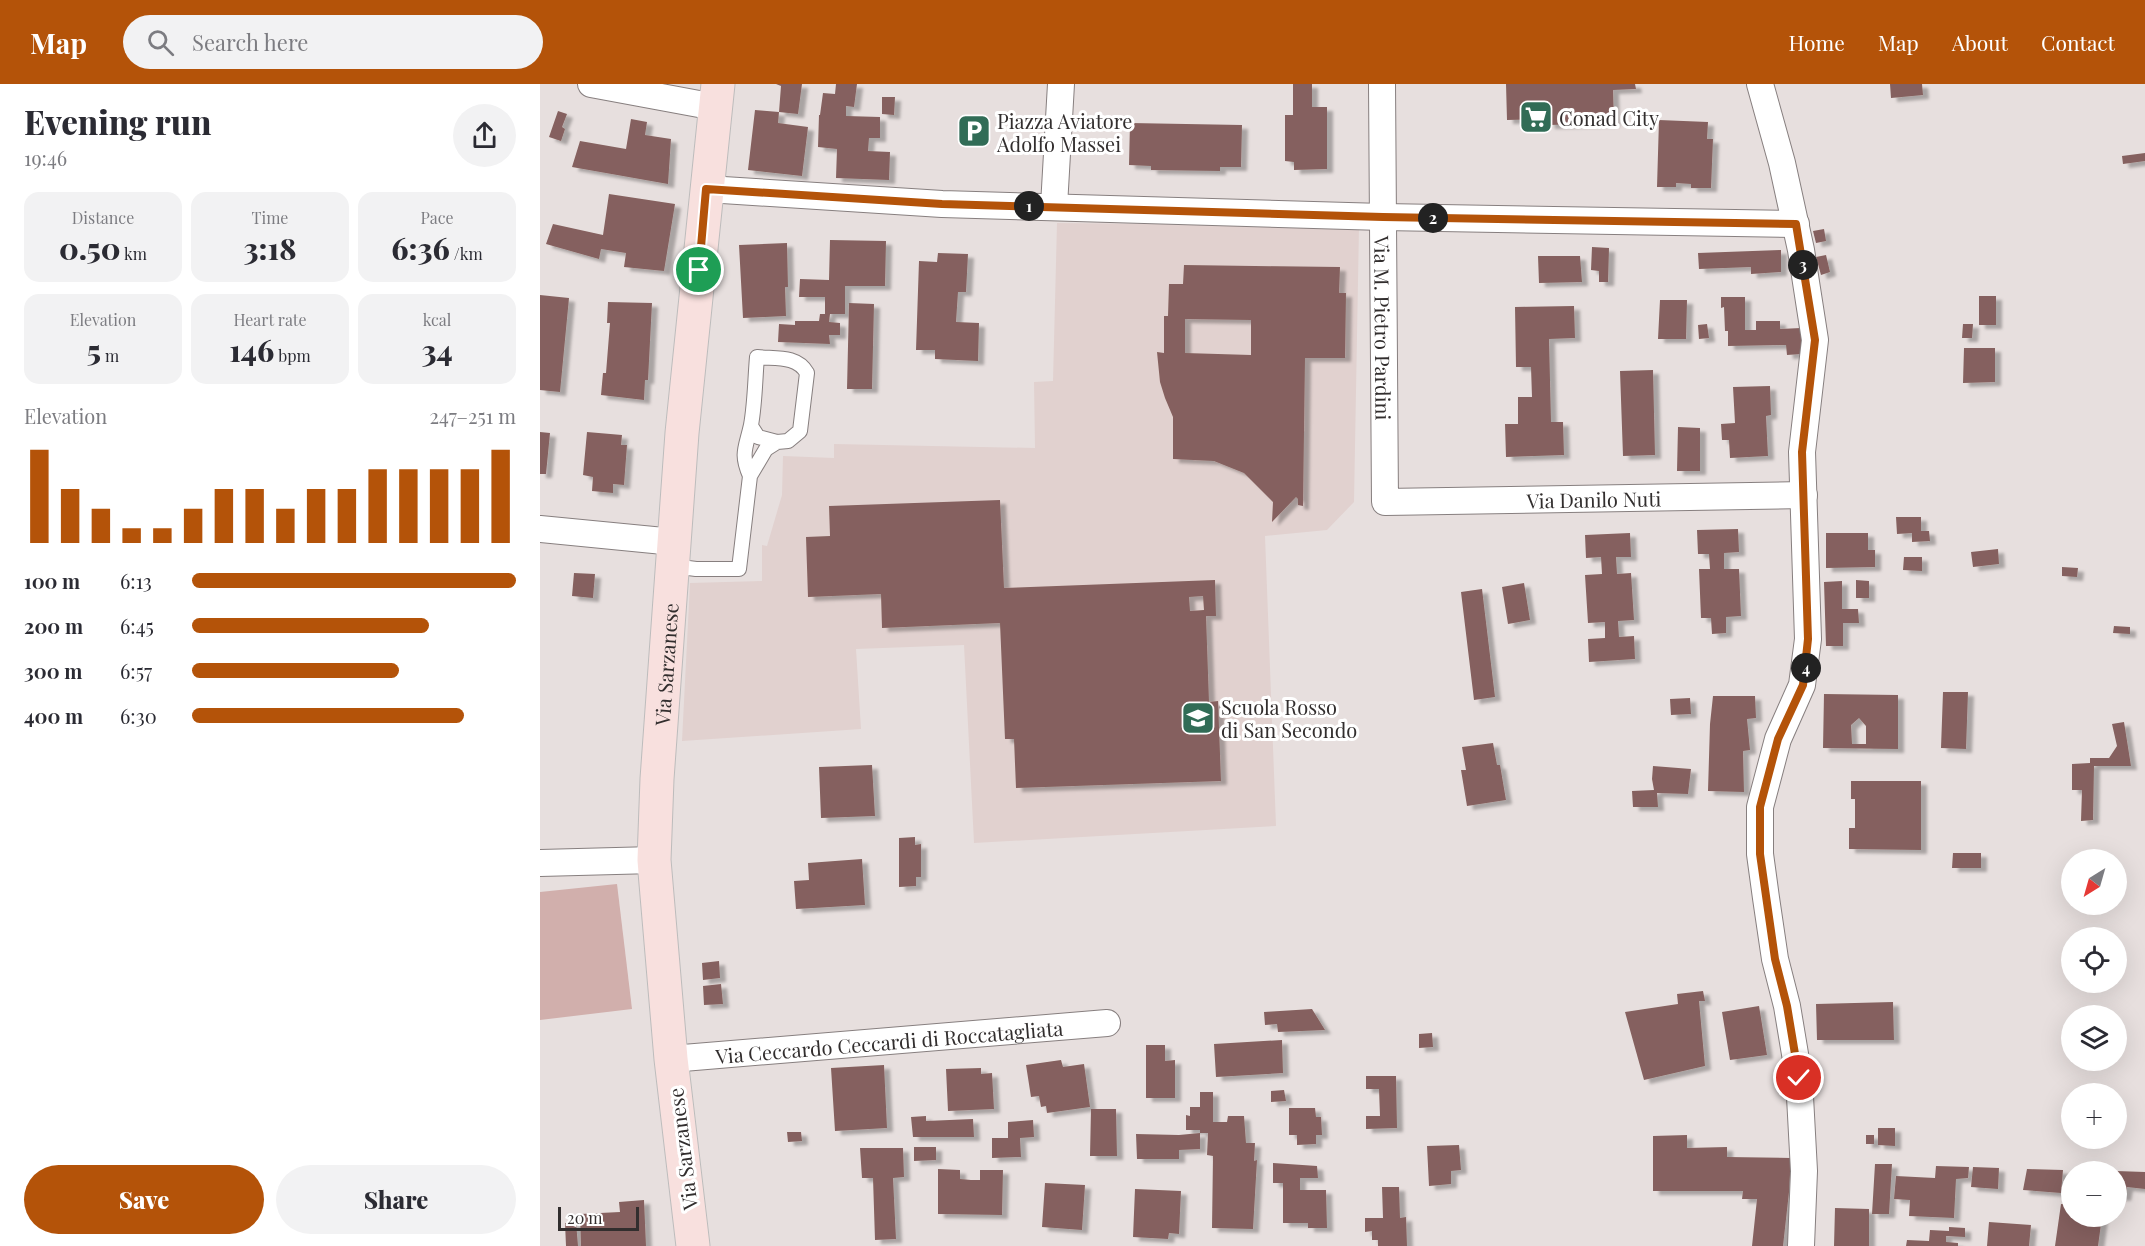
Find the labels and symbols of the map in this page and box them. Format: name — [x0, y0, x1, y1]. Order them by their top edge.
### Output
supermarket icon: Conad City — [1518, 99, 1554, 135]
place label: Conad City — [1559, 104, 1659, 131]
place label: Piazza Aviatore Adolfo Massei — [996, 107, 1132, 157]
parking icon: Piazza Aviatore Adolfo Massei — [956, 113, 992, 149]
pin: 1 — [1014, 191, 1044, 221]
pin: 2 — [1418, 203, 1448, 233]
street label: Via M. Pietro Pardini — [1370, 235, 1398, 421]
pin — [673, 244, 724, 295]
pin: 3 — [1788, 250, 1818, 280]
street label: Via Danilo Nuti — [1525, 484, 1662, 513]
street label: Via Sarzanese — [647, 602, 683, 728]
pin: 4 — [1791, 653, 1821, 683]
place label: Scuola Rosso di San Secondo — [1221, 693, 1357, 743]
school or university icon: Scuola Rosso di San Secondo — [1180, 700, 1216, 736]
north arrow — [2061, 849, 2127, 915]
street label: Via Ceccardo Ceccardi di Roccatagliata — [713, 1013, 1064, 1069]
pin — [1773, 1052, 1824, 1103]
street label: Via Sarzanese — [661, 1086, 703, 1213]
scale bar — [558, 1204, 639, 1232]

